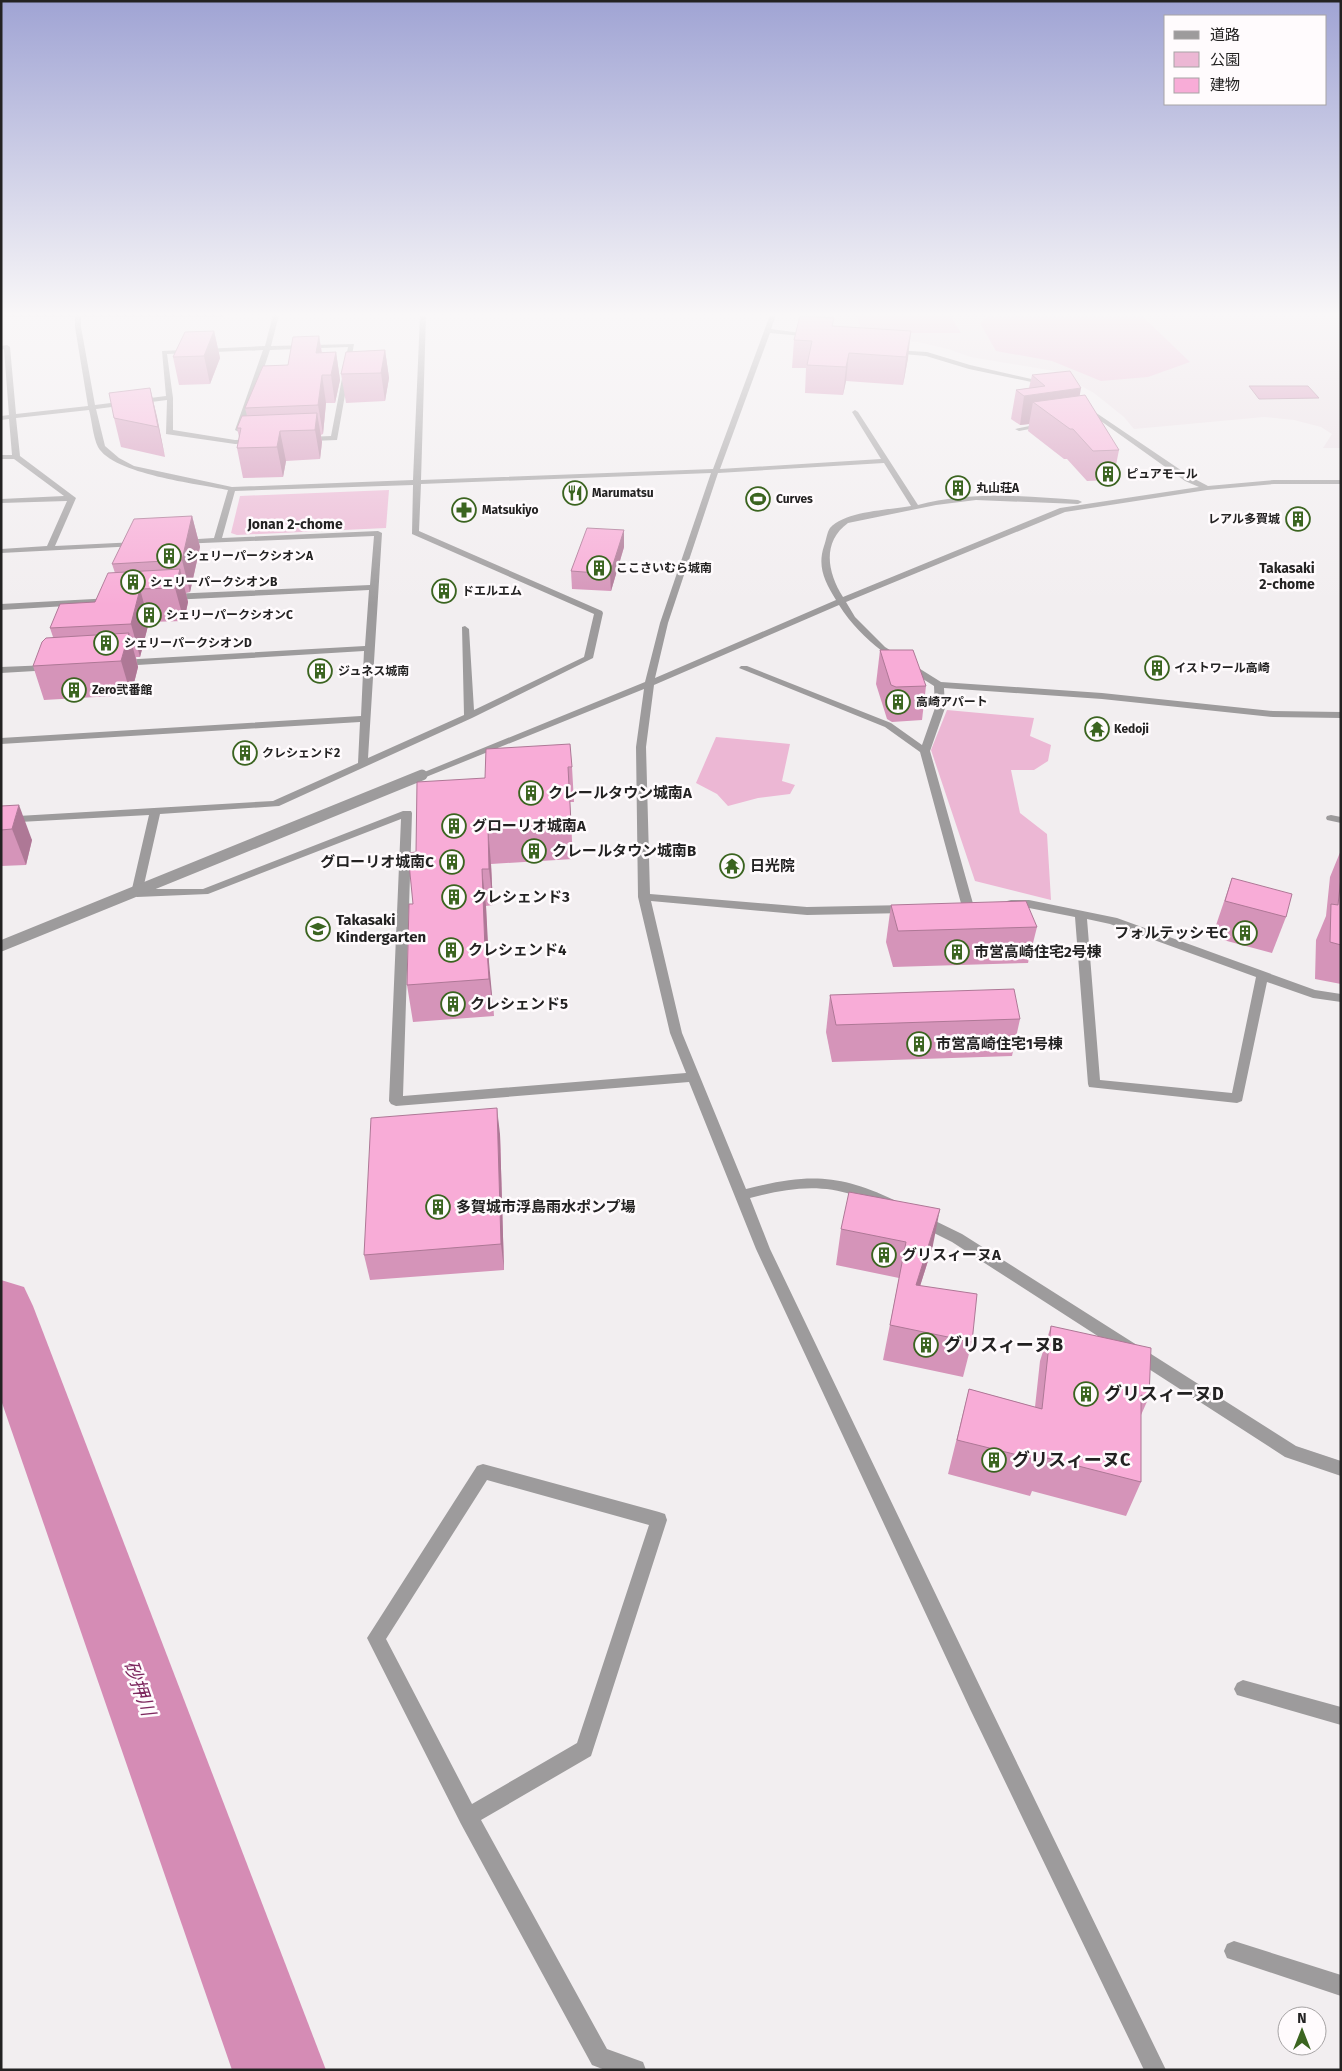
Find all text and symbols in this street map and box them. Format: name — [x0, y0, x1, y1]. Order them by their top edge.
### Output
legend — [1164, 15, 1327, 105]
text: 道路 — [1210, 26, 1240, 44]
text: 公園 — [1210, 51, 1240, 69]
text: 建物 — [1210, 76, 1240, 94]
building icon: ピュアモール — [1095, 461, 1121, 487]
place label: ピュアモール — [1126, 467, 1198, 481]
building icon: 丸山荘A — [945, 475, 971, 501]
restaurant icon: Marumatsu — [562, 480, 588, 506]
place label: 丸山荘A — [976, 481, 1020, 495]
place label: Marumatsu — [592, 486, 654, 500]
sports icon: Curves — [745, 486, 771, 512]
place label: Curves — [776, 492, 813, 506]
pharmacy icon: Matsukiyo — [451, 497, 477, 523]
place label: Matsukiyo — [482, 503, 538, 517]
building icon: レアル多賀城 — [1285, 506, 1311, 532]
place label: レアル多賀城 — [1208, 512, 1280, 526]
district label: Jonan 2-chome — [246, 516, 343, 533]
building icon: シェリーパークシオンA — [156, 543, 182, 569]
place label: シェリーパークシオンA — [186, 549, 314, 563]
building icon: ここさいむら城南 — [586, 555, 612, 581]
district label: Takasaki 2-chome — [1259, 560, 1315, 593]
place label: ここさいむら城南 — [616, 561, 712, 575]
building icon: シェリーパークシオンB — [120, 569, 146, 595]
place label: シェリーパークシオンB — [150, 575, 278, 589]
building icon: ドエルエム — [431, 578, 457, 604]
place label: ドエルエム — [462, 584, 522, 598]
building icon: シェリーパークシオンC — [136, 602, 162, 628]
place label: シェリーパークシオンC — [166, 608, 293, 622]
building icon: シェリーパークシオンD — [93, 630, 119, 656]
place label: シェリーパークシオンD — [124, 636, 252, 650]
building icon: イストワール高崎 — [1144, 655, 1170, 681]
building icon: ジュネス城南 — [307, 658, 333, 684]
place label: イストワール高崎 — [1174, 661, 1270, 675]
place label: ジュネス城南 — [338, 664, 409, 678]
building icon: Zero弐番館 — [61, 677, 87, 703]
place label: Zero弐番館 — [92, 683, 152, 697]
building icon: 高崎アパート — [885, 689, 911, 715]
place label: 高崎アパート — [916, 695, 988, 709]
temple icon: Kedoji — [1084, 716, 1110, 742]
place label: Kedoji — [1114, 722, 1149, 736]
building icon: クレシェンド2 — [232, 740, 258, 766]
place label: クレシェンド2 — [262, 746, 340, 760]
building icon: クレールタウン城南A — [518, 780, 544, 806]
place label: クレールタウン城南A — [548, 784, 693, 802]
building icon: グローリオ城南A — [441, 813, 467, 839]
place label: グローリオ城南A — [472, 817, 587, 835]
building icon: クレールタウン城南B — [521, 838, 547, 864]
place label: クレールタウン城南B — [552, 842, 696, 860]
building icon: グローリオ城南C — [439, 849, 465, 875]
place label: グローリオ城南C — [320, 853, 434, 871]
temple icon: 日光院 — [719, 853, 745, 879]
place label: 日光院 — [750, 857, 795, 875]
building icon: クレシェンド3 — [441, 884, 467, 910]
place label: クレシェンド3 — [472, 888, 570, 906]
place label: Takasaki Kindergarten — [336, 911, 426, 946]
school or university icon: Takasaki Kindergarten — [305, 916, 331, 942]
building icon: フォルテッシモC — [1232, 920, 1258, 946]
place label: フォルテッシモC — [1114, 924, 1228, 942]
building icon: クレシェンド4 — [438, 937, 464, 963]
building icon: 市営高崎住宅2号棟 — [944, 939, 970, 965]
place label: クレシェンド4 — [468, 941, 567, 959]
place label: 市営高崎住宅2号棟 — [974, 943, 1102, 961]
building icon: クレシェンド5 — [440, 991, 466, 1017]
place label: クレシェンド5 — [470, 995, 568, 1013]
building icon: 市営高崎住宅1号棟 — [906, 1031, 932, 1057]
place label: 市営高崎住宅1号棟 — [936, 1035, 1063, 1053]
building icon: 多賀城市浮島雨水ポンプ場 — [425, 1194, 451, 1220]
place label: 多賀城市浮島雨水ポンプ場 — [456, 1198, 636, 1216]
building icon: グリスィーヌA — [871, 1242, 897, 1268]
place label: グリスィーヌA — [902, 1246, 1002, 1264]
building icon: グリスィーヌB — [913, 1332, 939, 1358]
place label: グリスィーヌB — [944, 1334, 1063, 1356]
building icon: グリスィーヌD — [1073, 1381, 1099, 1407]
place label: グリスィーヌD — [1104, 1383, 1224, 1405]
building icon: グリスィーヌC — [981, 1447, 1007, 1473]
place label: グリスィーヌC — [1012, 1449, 1131, 1471]
water label: 砂押川 — [119, 1657, 161, 1721]
north arrow — [1277, 2006, 1327, 2056]
text: N — [1297, 2010, 1307, 2027]

